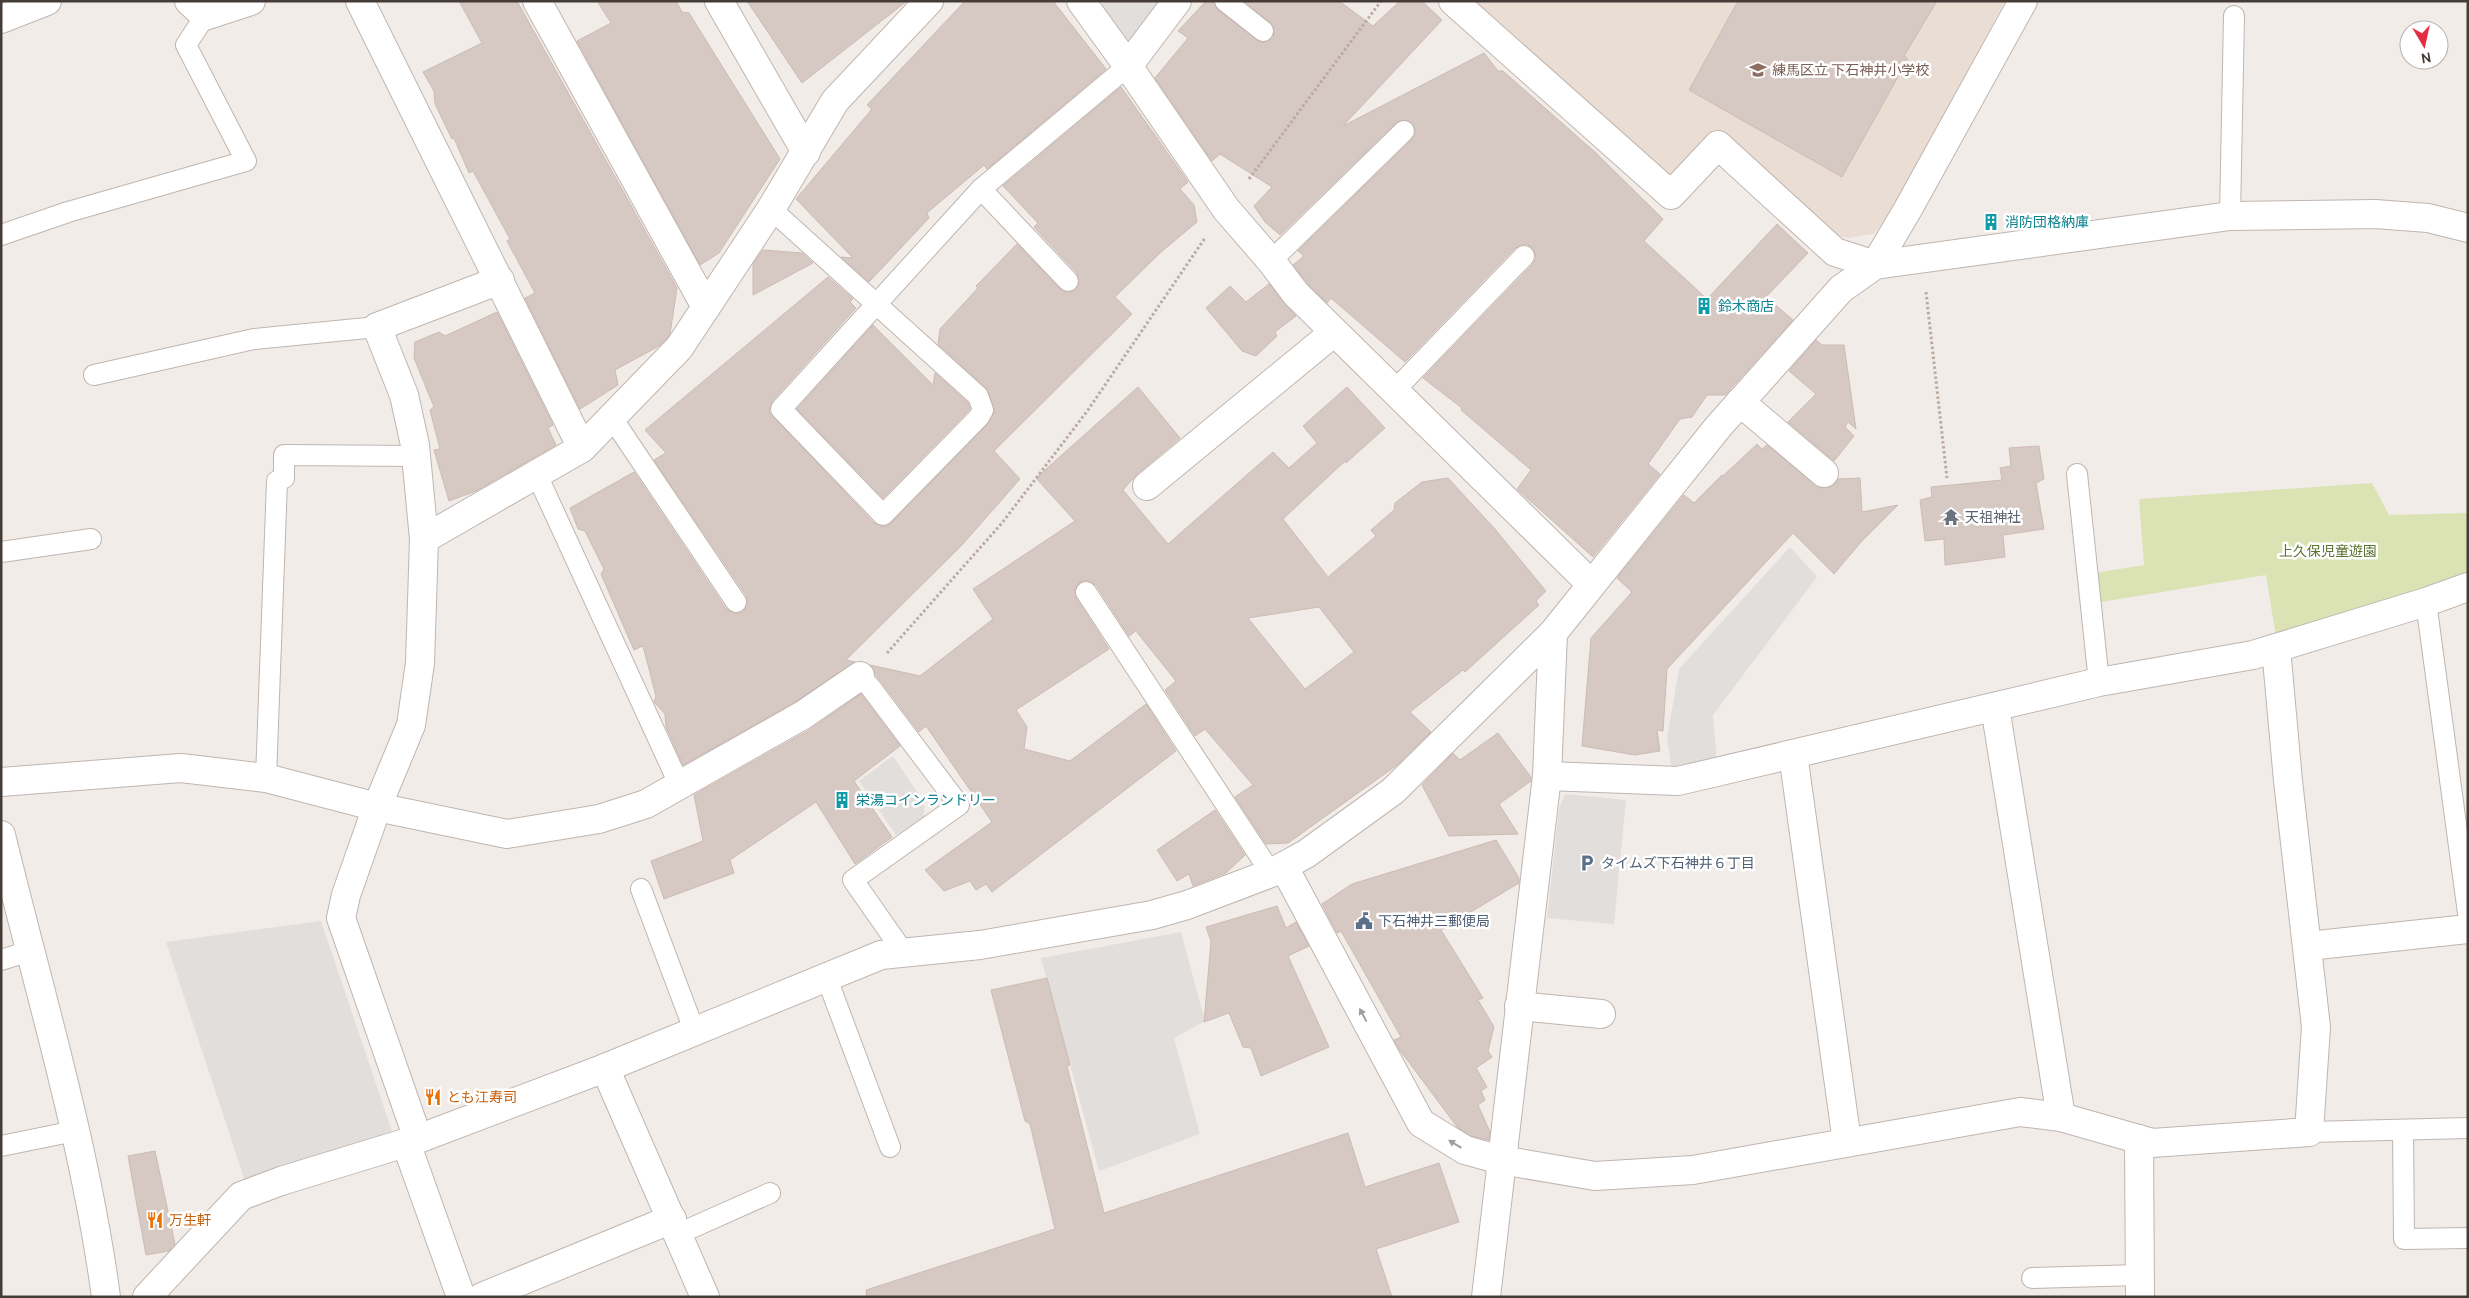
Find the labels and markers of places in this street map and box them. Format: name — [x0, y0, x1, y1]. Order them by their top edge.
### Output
school or university icon: 練馬区立 下石神井小学校 — [1748, 60, 1768, 80]
place label: 練馬区立 下石神井小学校 — [1772, 61, 1929, 79]
building icon: 消防団格納庫 — [1981, 212, 2001, 232]
place label: 消防団格納庫 — [2005, 213, 2089, 231]
building icon: 鈴木商店 — [1694, 296, 1714, 316]
place label: 鈴木商店 — [1718, 297, 1774, 315]
temple icon: 天祖神社 — [1941, 507, 1961, 527]
place label: 天祖神社 — [1965, 508, 2021, 526]
building icon: 栄湯コインランドリー — [832, 790, 852, 810]
place label: 栄湯コインランドリー — [856, 791, 996, 809]
parking icon: タイムズ下石神井６丁目 — [1577, 853, 1597, 873]
place label: タイムズ下石神井６丁目 — [1601, 854, 1755, 872]
public building icon: 下石神井三郵便局 — [1354, 911, 1374, 931]
place label: 下石神井三郵便局 — [1378, 912, 1490, 930]
restaurant icon: とも江寿司 — [423, 1087, 443, 1107]
place label: とも江寿司 — [447, 1088, 517, 1106]
restaurant icon: 万生軒 — [145, 1210, 165, 1230]
place label: 万生軒 — [169, 1211, 211, 1229]

